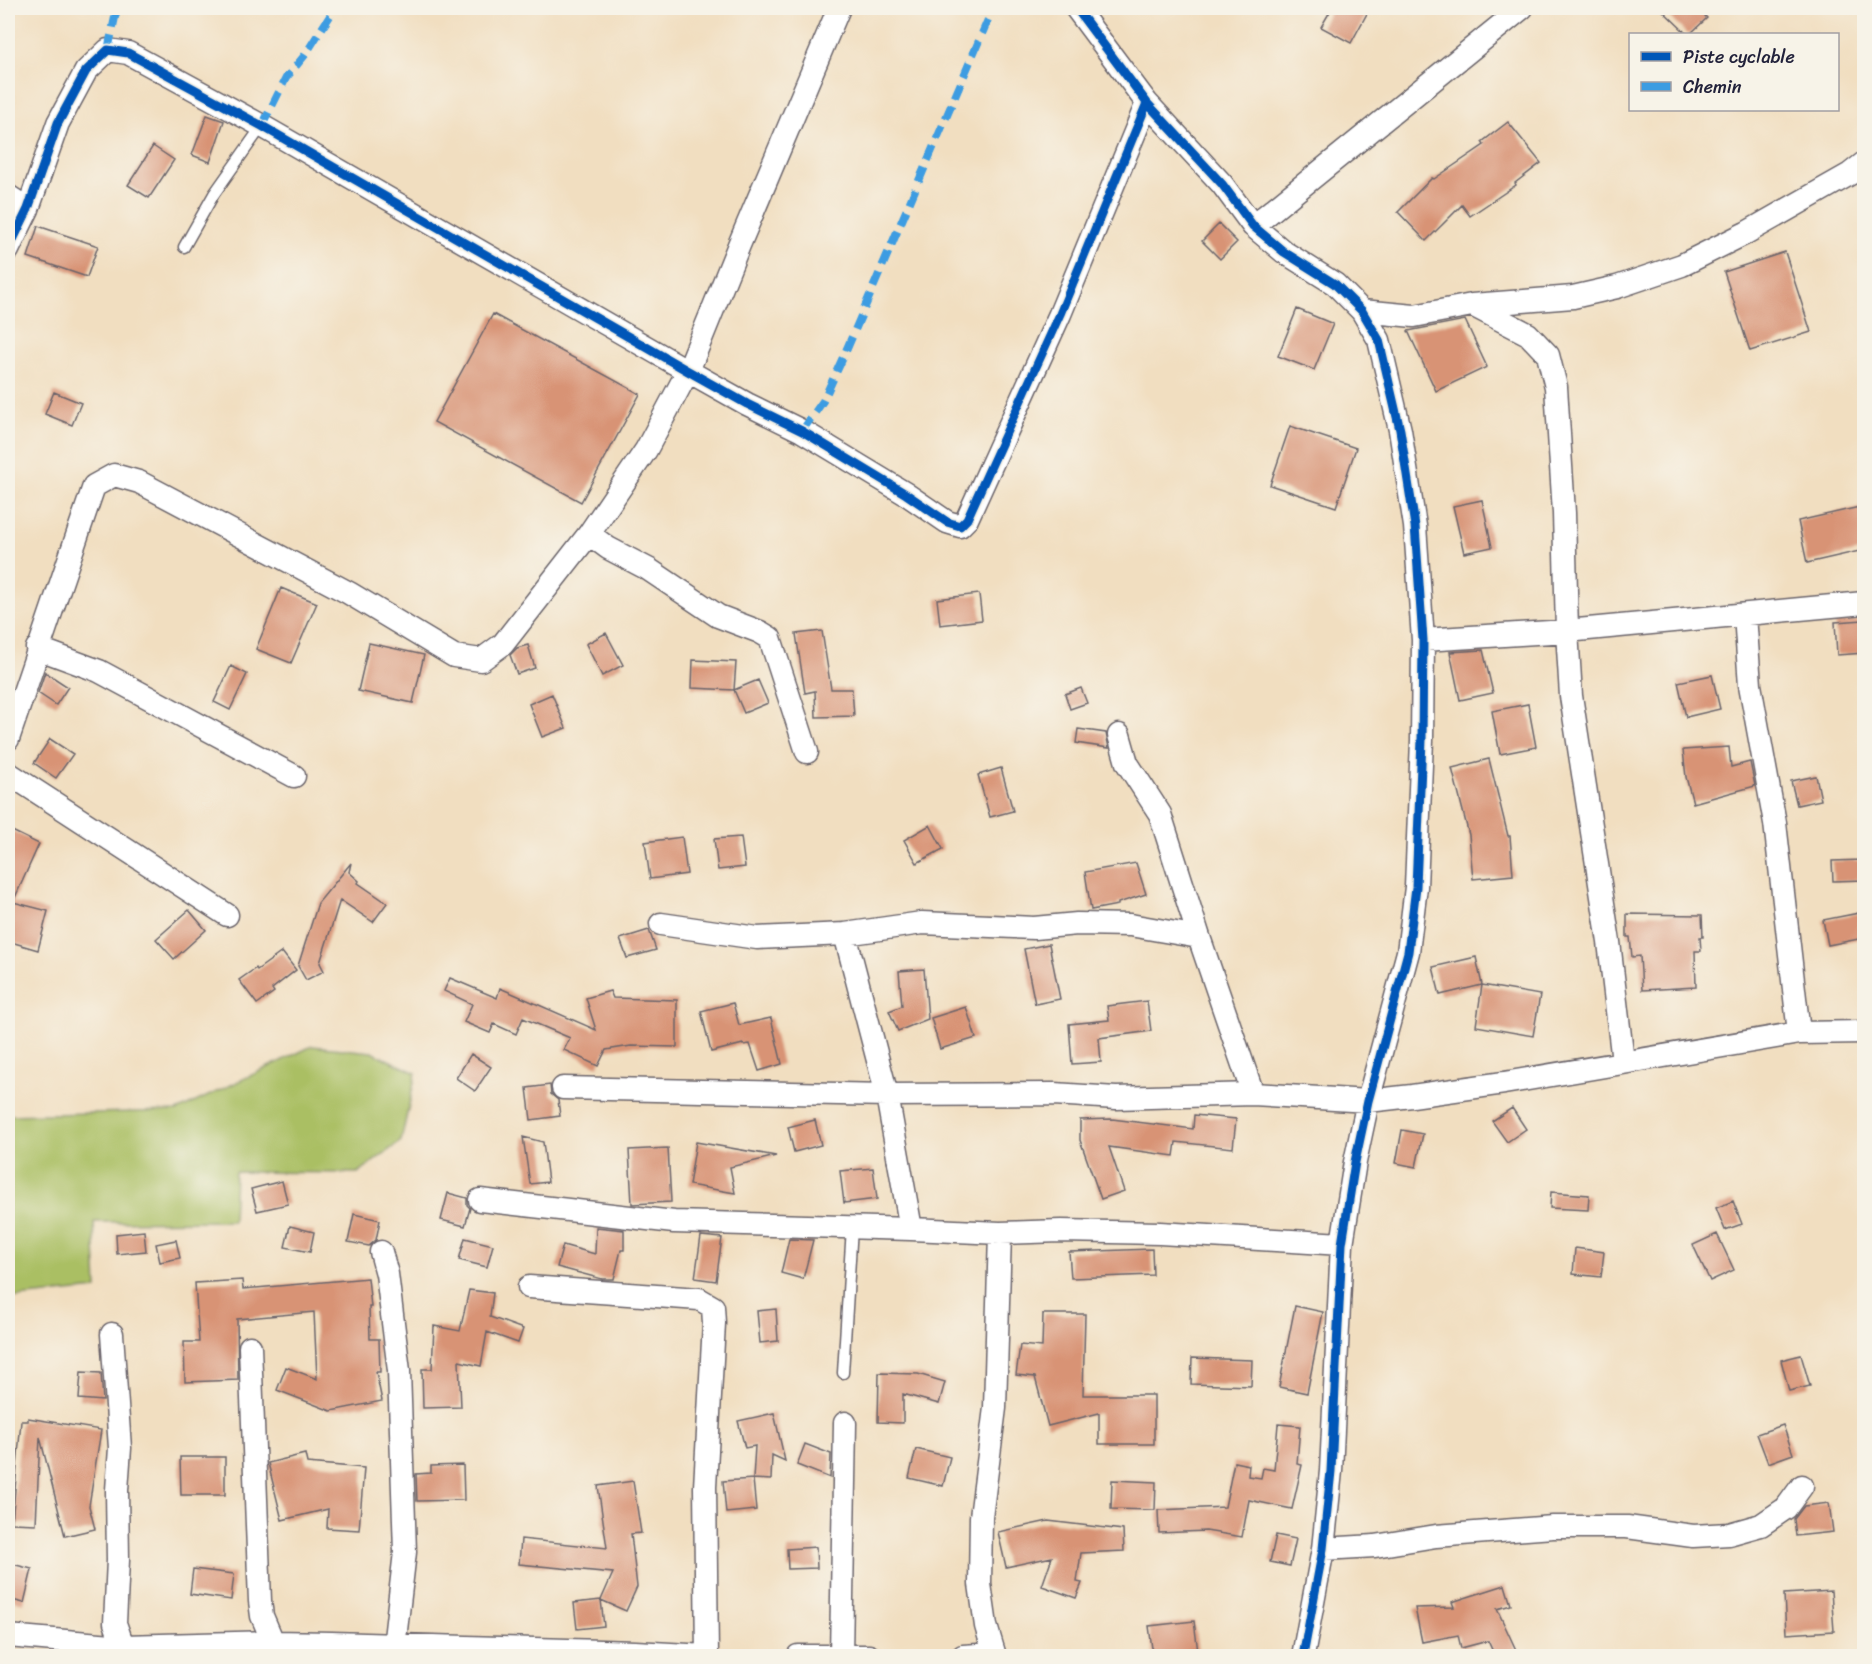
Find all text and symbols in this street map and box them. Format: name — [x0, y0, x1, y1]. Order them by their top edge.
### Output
legend — [1629, 33, 1839, 111]
text: Piste cyclable — [1683, 41, 1795, 73]
text: Chemin — [1683, 71, 1742, 103]

